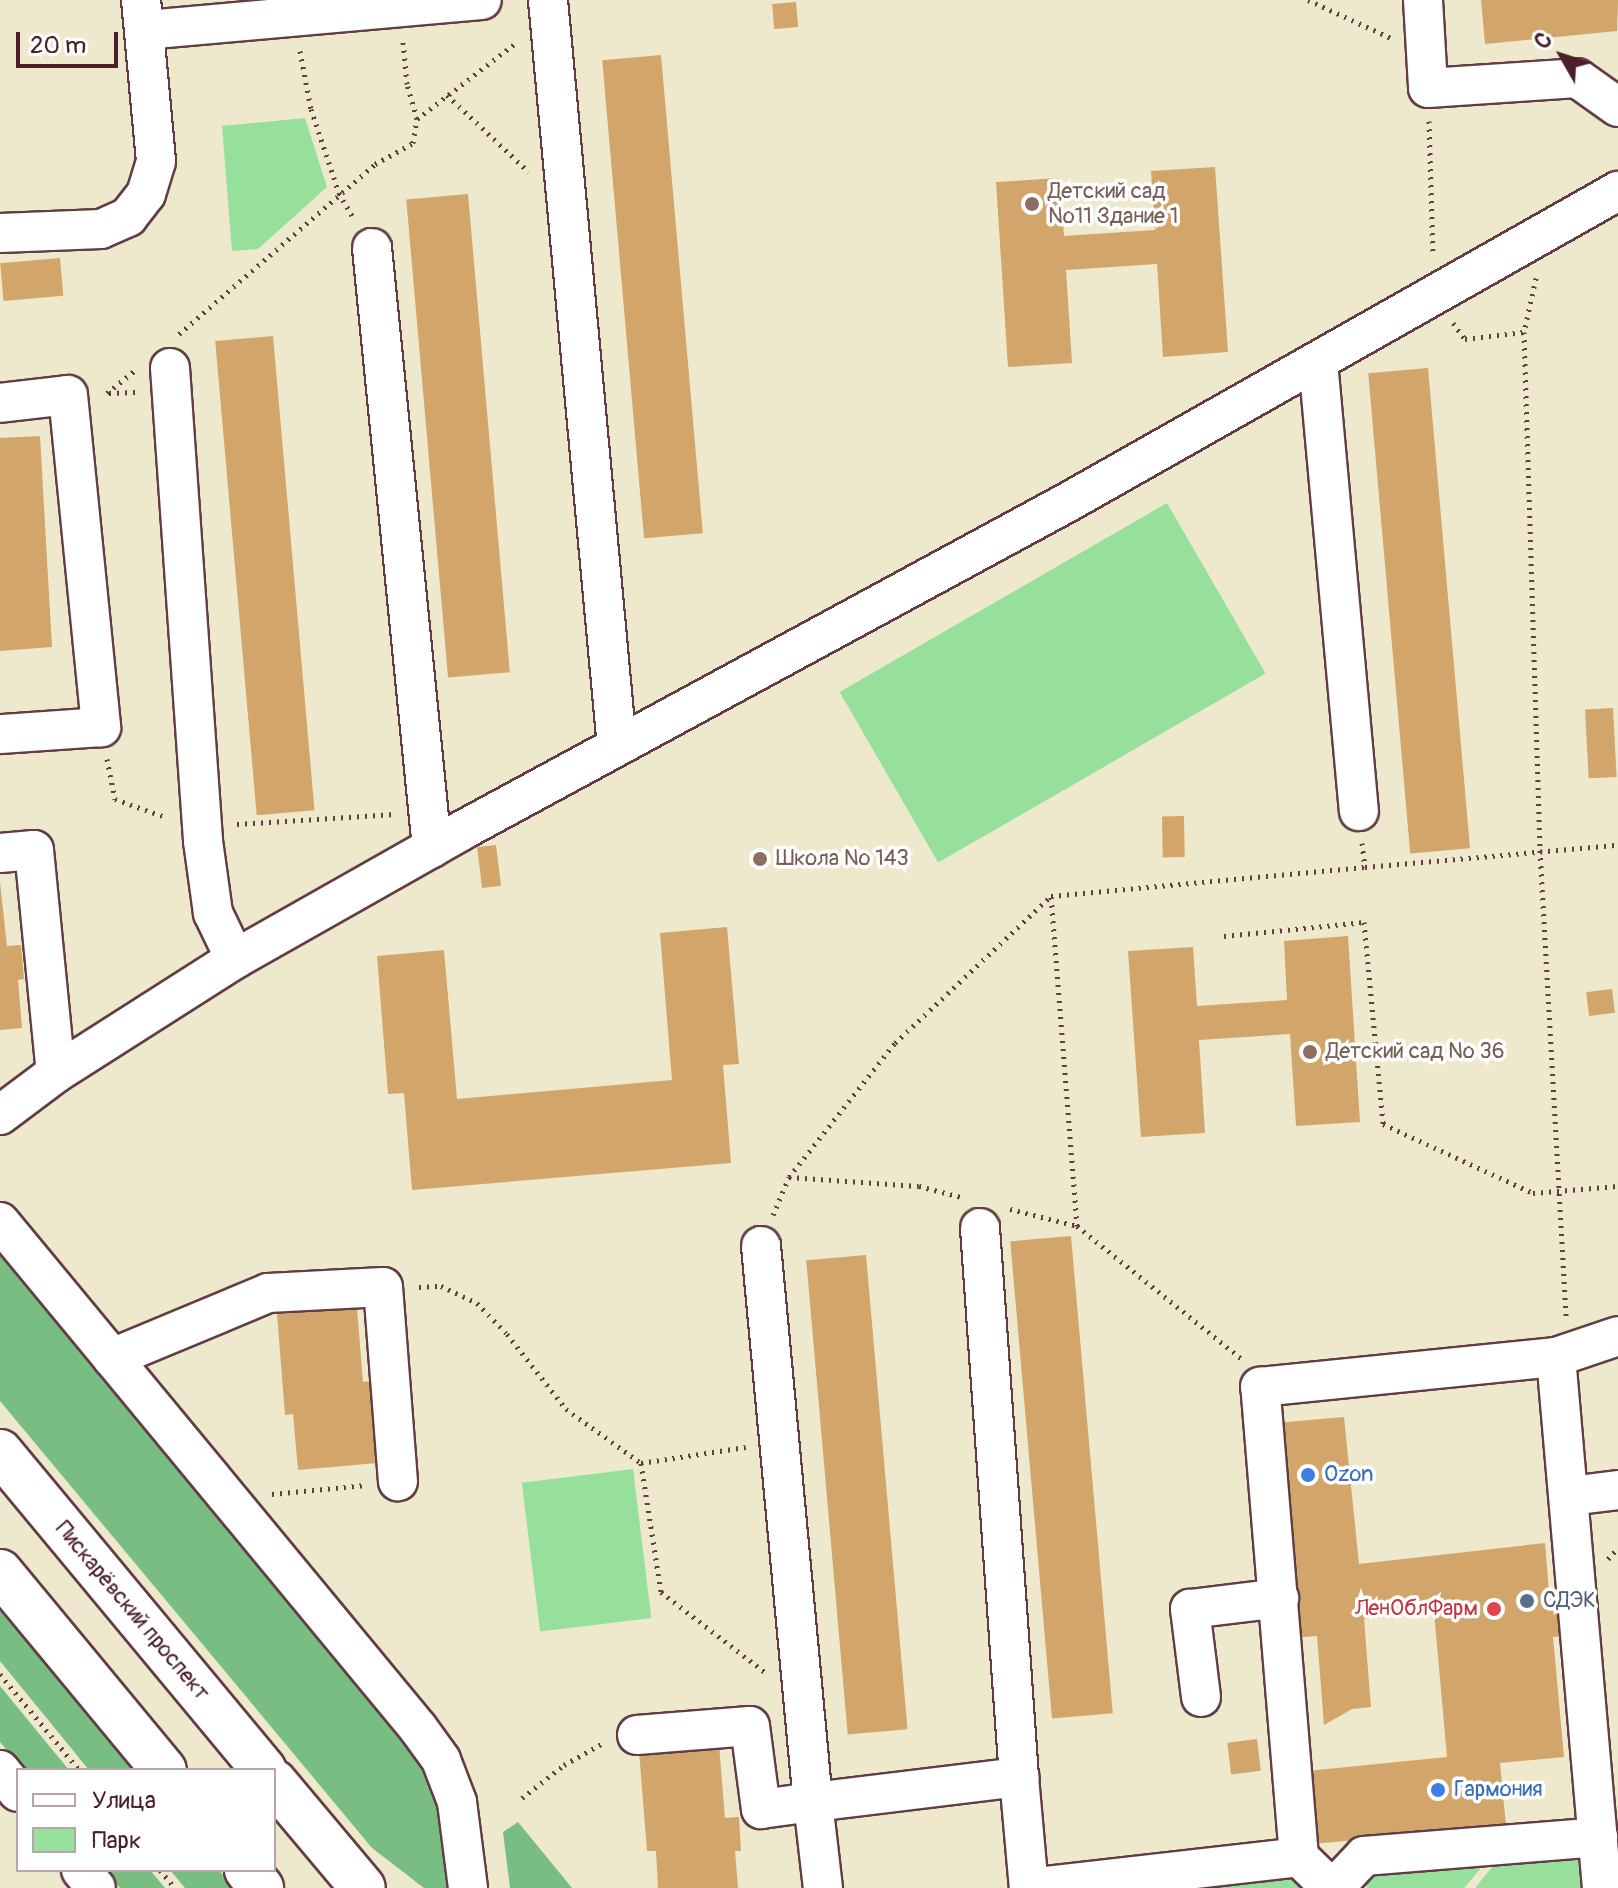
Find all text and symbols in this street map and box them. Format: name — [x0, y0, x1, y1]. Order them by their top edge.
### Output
scale bar — [20, 16, 122, 66]
north arrow — [1522, 16, 1602, 96]
text: С — [1528, 27, 1558, 55]
text: 20 m — [30, 31, 86, 60]
place label: Детский сад №11 Здание 1 — [1048, 178, 1178, 230]
marker: Детский сад №11 Здание 1 — [1023, 195, 1041, 213]
place label: Школа № 143 — [776, 846, 909, 872]
marker: Школа № 143 — [751, 850, 769, 868]
place label: Детский сад № 36 — [1326, 1039, 1505, 1065]
marker: Детский сад № 36 — [1301, 1043, 1319, 1061]
place label: Ozon — [1324, 1462, 1373, 1488]
marker: Ozon — [1299, 1466, 1317, 1484]
street label: Пискарёвский проспект — [49, 1516, 215, 1706]
place label: СДЭК — [1543, 1588, 1596, 1614]
marker: СДЭК — [1518, 1592, 1536, 1610]
place label: ЛенОблФарм — [1355, 1596, 1478, 1622]
marker: ЛенОблФарм — [1485, 1600, 1503, 1618]
legend — [16, 1768, 276, 1872]
place label: Гармония — [1454, 1777, 1543, 1803]
marker: Гармония — [1429, 1781, 1447, 1799]
text: Улица — [92, 1786, 156, 1815]
text: Парк — [92, 1826, 141, 1855]

